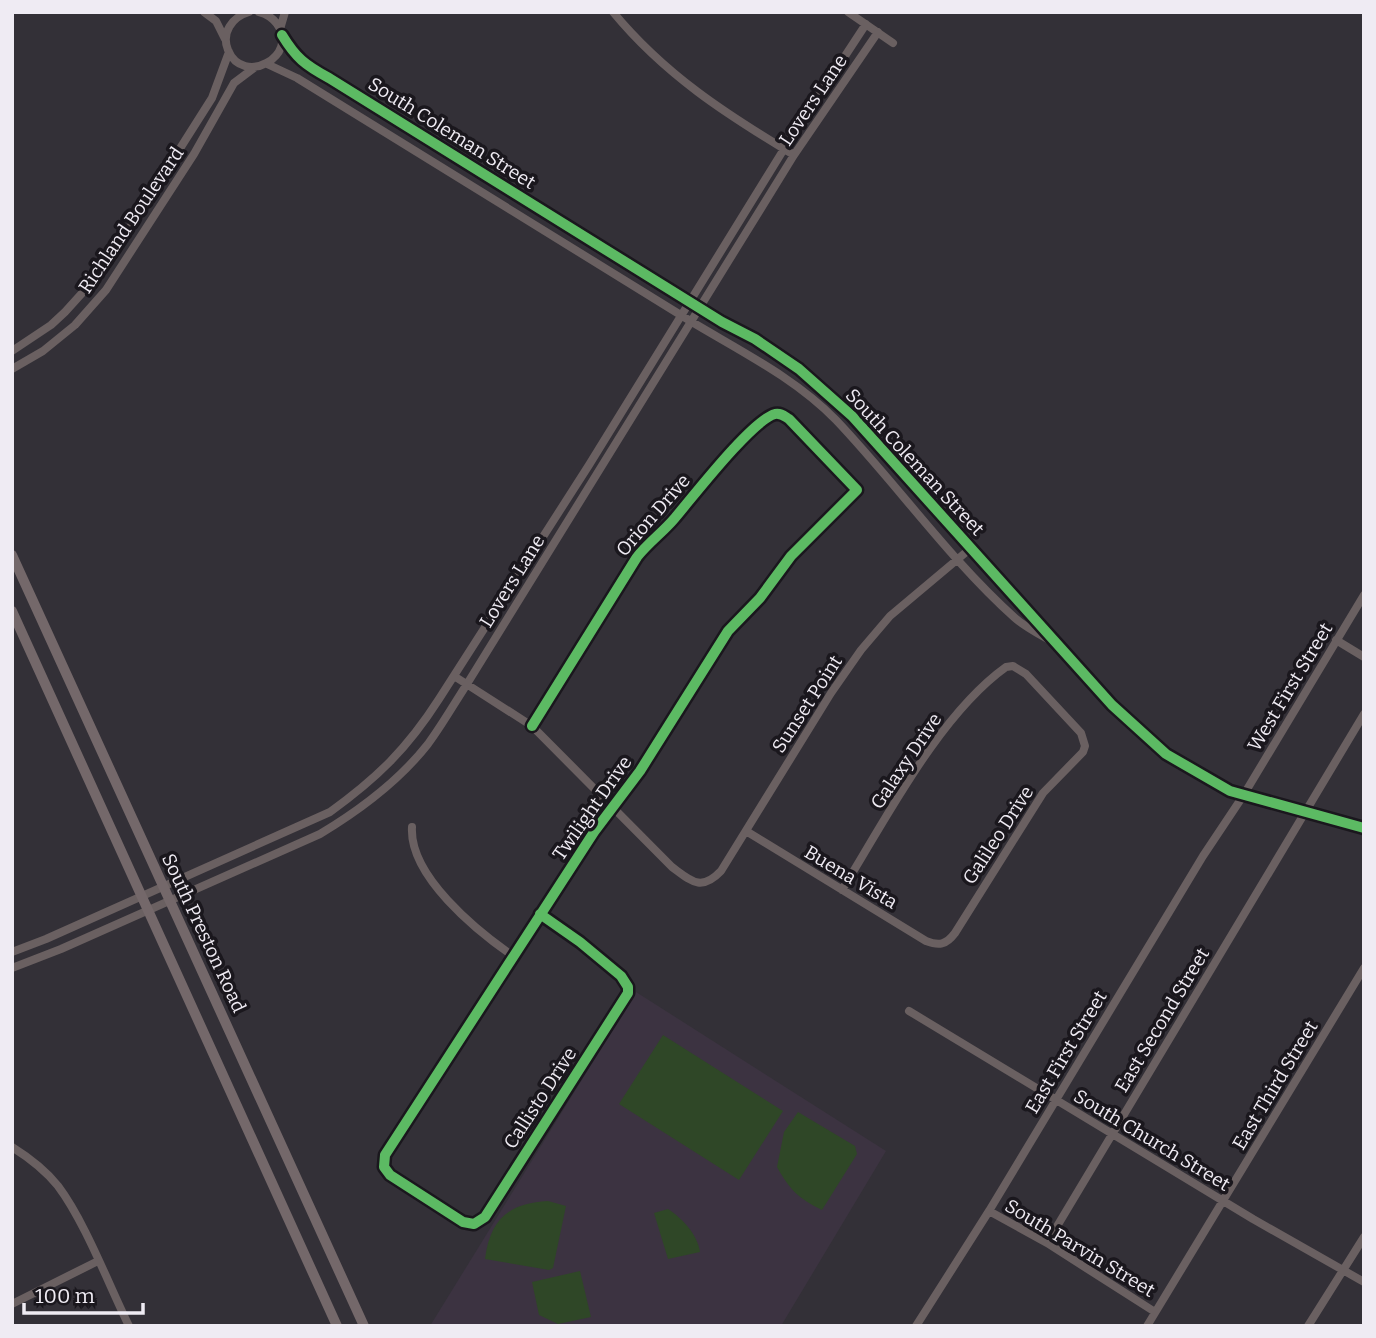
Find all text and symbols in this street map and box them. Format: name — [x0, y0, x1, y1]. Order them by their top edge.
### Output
street label: Lovers Lane — [774, 50, 852, 150]
street label: South Coleman Street — [364, 72, 540, 194]
street label: Richland Boulevard — [74, 143, 188, 297]
street label: South Coleman Street — [841, 384, 989, 540]
street label: Orion Drive — [611, 469, 695, 561]
street label: Lovers Lane — [474, 530, 550, 632]
street label: West First Street — [1243, 618, 1337, 755]
street label: Sunset Point — [767, 651, 847, 757]
street label: Galaxy Drive — [865, 709, 947, 813]
street label: Twilight Drive — [547, 751, 637, 865]
street label: Galileo Drive — [958, 781, 1038, 889]
street label: Buena Vista — [800, 840, 902, 914]
street label: South Preston Road — [157, 850, 251, 1016]
street label: East Second Street — [1110, 944, 1214, 1096]
street label: East First Street — [1020, 986, 1112, 1118]
street label: East Third Street — [1227, 1016, 1323, 1154]
street label: Callisto Drive — [499, 1043, 581, 1153]
street label: South Church Street — [1070, 1084, 1234, 1196]
street label: South Parvin Street — [1001, 1194, 1159, 1302]
scale bar — [24, 1272, 144, 1316]
text: 100 m — [35, 1283, 95, 1309]

